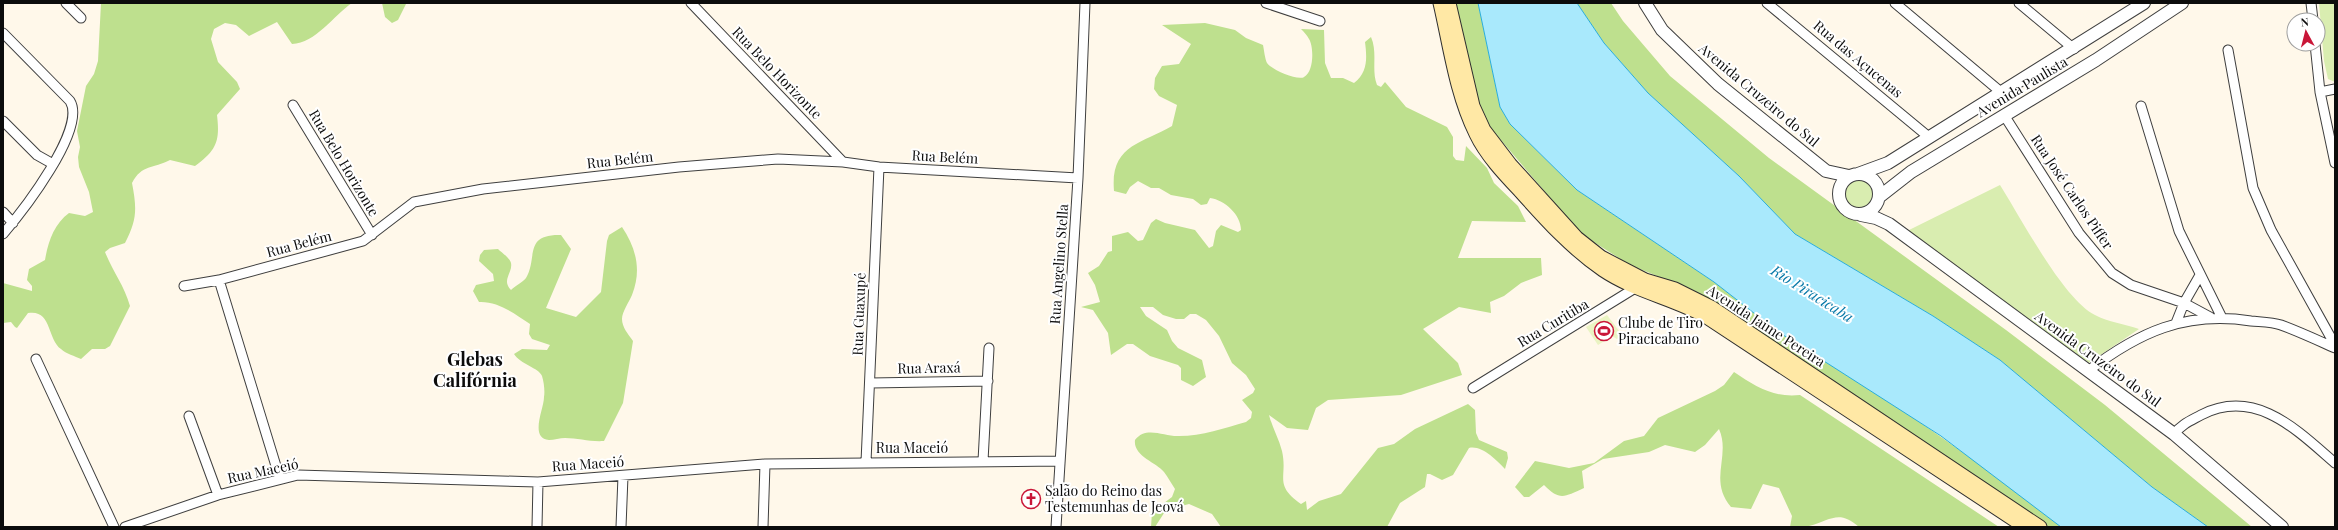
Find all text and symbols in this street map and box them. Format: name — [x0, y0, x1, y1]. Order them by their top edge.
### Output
north arrow — [2286, 12, 2326, 52]
text: N — [2300, 14, 2310, 30]
street label: Rua das Açucenas — [1810, 16, 1907, 102]
street label: Rua Belo Horizonte — [728, 22, 826, 123]
street label: Avenida Cruzeiro do Sul — [1694, 38, 1823, 151]
street label: Avenida Paulista — [1972, 52, 2071, 122]
street label: Rua Belo Horizonte — [305, 106, 384, 220]
street label: Rua José Carlos Piffer — [2027, 131, 2118, 253]
street label: Rua Belém — [911, 145, 979, 168]
street label: Rua Belém — [586, 147, 655, 172]
street label: Rua Angelino Stella — [1045, 203, 1072, 325]
street label: Rua Belém — [264, 226, 334, 261]
water label: Rio Piracicaba — [1767, 259, 1858, 327]
street label: Rua Guaxupé — [848, 272, 869, 356]
street label: Avenida Jaime Pereira — [1703, 280, 1829, 371]
street label: Rua Curitiba — [1514, 294, 1592, 351]
street label: Avenida Cruzeiro do Sul — [2031, 306, 2165, 411]
place label: Clube de Tiro Piracicabano — [1618, 313, 1703, 348]
sports icon: Clube de Tiro Piracicabano — [1593, 320, 1615, 342]
district label: Glebas Califórnia — [433, 347, 518, 392]
street label: Rua Araxá — [897, 357, 961, 378]
street label: Rua Maceió — [876, 438, 948, 457]
street label: Rua Maceió — [551, 451, 625, 475]
street label: Rua Maceió — [226, 454, 301, 487]
place label: Salão do Reino das Testemunhas de Jeová — [1045, 481, 1184, 516]
church icon: Salão do Reino das Testemunhas de Jeová — [1020, 488, 1042, 510]

